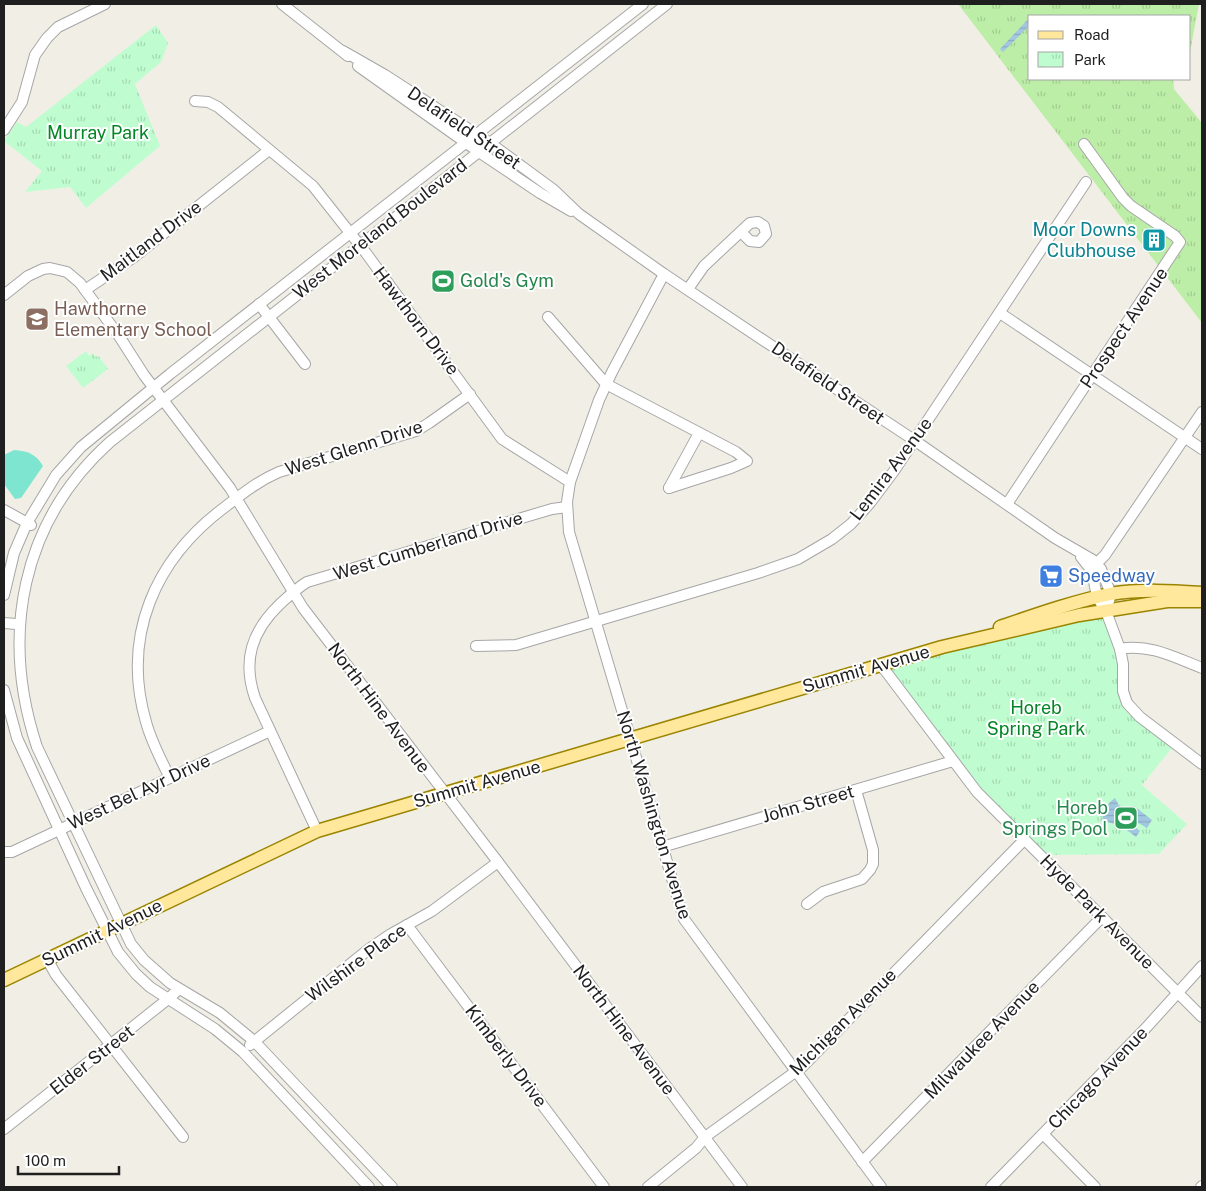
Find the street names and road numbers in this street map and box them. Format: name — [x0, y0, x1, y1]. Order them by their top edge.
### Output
street label: Delafield Street — [404, 82, 525, 173]
street label: West Moreland Boulevard — [289, 154, 471, 303]
street label: Maitland Drive — [96, 196, 205, 285]
street label: Hawthorn Drive — [369, 263, 464, 379]
street label: Prospect Avenue — [1075, 263, 1172, 392]
street label: Delafield Street — [768, 337, 889, 428]
street label: Lemira Avenue — [845, 413, 936, 524]
street label: West Glenn Drive — [282, 415, 425, 480]
street label: West Cumberland Drive — [331, 507, 525, 584]
street label: North Hine Avenue — [324, 639, 435, 777]
street label: Summit Avenue — [800, 640, 932, 697]
street label: North Washington Avenue — [613, 708, 696, 922]
street label: West Bel Ayr Drive — [64, 749, 213, 834]
street label: Summit Avenue — [411, 755, 543, 812]
street label: John Street — [759, 780, 856, 827]
street label: Hyde Park Avenue — [1036, 850, 1159, 973]
street label: Summit Avenue — [38, 894, 165, 971]
street label: Wilshire Place — [301, 919, 410, 1006]
street label: North Hine Avenue — [569, 961, 680, 1099]
street label: Michigan Avenue — [785, 964, 900, 1079]
street label: Milwaukee Avenue — [920, 976, 1043, 1103]
street label: Kimberly Drive — [461, 1000, 552, 1111]
street label: Elder Street — [45, 1020, 138, 1099]
street label: Chicago Avenue — [1044, 1022, 1152, 1133]

